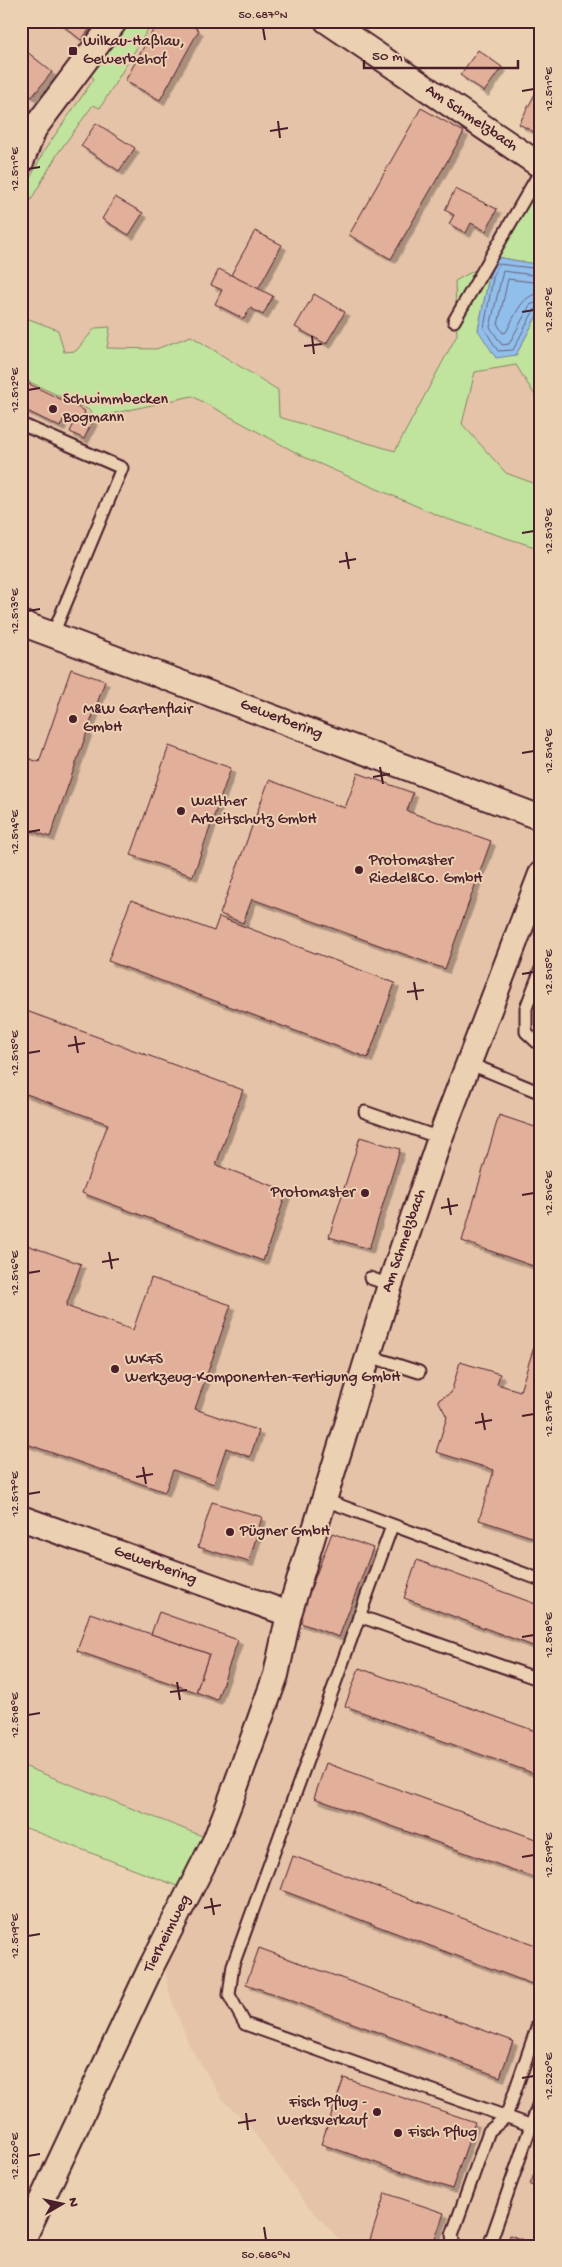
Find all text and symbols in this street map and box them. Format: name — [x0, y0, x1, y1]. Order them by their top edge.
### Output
text: 50.687°N — [238, 9, 288, 23]
place label: Wilkau-Haßlau, Gewerbehof — [83, 33, 185, 70]
scale bar — [364, 38, 518, 70]
marker: Wilkau-Haßlau, Gewerbehof — [67, 45, 79, 57]
text: 50 m — [372, 48, 403, 66]
text: 12.511°E — [543, 67, 557, 112]
street label: Am Schmelzbach — [421, 81, 521, 157]
text: 12.511°E — [9, 147, 23, 192]
text: 12.512°E — [543, 287, 557, 333]
text: 12.512°E — [9, 367, 23, 413]
place label: Schwimmbecken Bogmann — [62, 391, 169, 428]
marker: Schwimmbecken Bogmann — [47, 403, 59, 415]
text: 12.513°E — [543, 508, 557, 554]
text: 12.513°E — [9, 588, 23, 634]
street label: Gewerbering — [237, 696, 325, 744]
place label: M&W Gartenflair GmbH — [83, 701, 194, 738]
marker: M&W Gartenflair GmbH — [67, 713, 79, 725]
text: 12.514°E — [543, 728, 557, 774]
place label: Walther Arbeitschutz GmbH — [191, 793, 318, 830]
marker: Walther Arbeitschutz GmbH — [175, 805, 187, 817]
text: 12.514°E — [9, 809, 23, 855]
place label: Protomaster Riedel&Co. GmbH — [368, 852, 483, 889]
marker: Protomaster Riedel&Co. GmbH — [353, 864, 365, 876]
text: 12.515°E — [543, 949, 557, 995]
text: 12.515°E — [9, 1030, 23, 1076]
text: 12.516°E — [543, 1170, 557, 1216]
place label: Protomaster — [270, 1184, 356, 1203]
marker: Protomaster — [359, 1187, 371, 1199]
street label: Am Schmelzbach — [379, 1187, 432, 1295]
text: 12.516°E — [9, 1250, 23, 1296]
place label: WKFS Werkzeug-Komponenten-Fertigung GmbH — [125, 1351, 401, 1388]
marker: WKFS Werkzeug-Komponenten-Fertigung GmbH — [109, 1363, 121, 1375]
text: 12.517°E — [543, 1391, 557, 1437]
text: 12.517°E — [9, 1471, 23, 1517]
place label: Pügner GmbH — [239, 1523, 331, 1542]
marker: Pügner GmbH — [224, 1526, 236, 1538]
street label: Gewerbering — [111, 1542, 199, 1590]
text: 12.518°E — [543, 1612, 557, 1659]
text: 12.518°E — [9, 1692, 23, 1739]
text: 12.519°E — [543, 1832, 557, 1878]
street label: Tierheimweg — [140, 1892, 196, 1977]
text: 12.519°E — [9, 1913, 23, 1959]
text: 12.520°E — [543, 2052, 557, 2100]
place label: Fisch Pflug - Werksverkauf — [277, 2094, 368, 2131]
marker: Fisch Pflug - Werksverkauf — [371, 2106, 383, 2118]
place label: Fisch Pflug — [407, 2124, 477, 2143]
marker: Fisch Pflug — [392, 2127, 404, 2139]
text: 12.520°E — [9, 2132, 23, 2180]
north arrow — [38, 2180, 88, 2230]
text: N — [63, 2197, 81, 2208]
text: 50.686°N — [242, 2249, 291, 2263]

